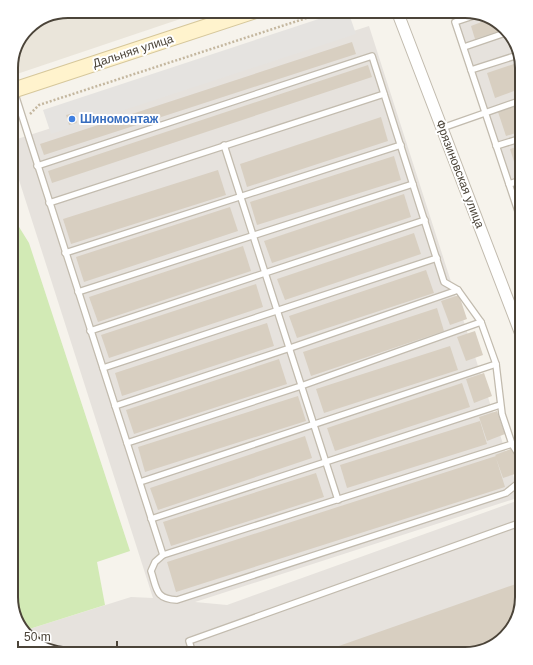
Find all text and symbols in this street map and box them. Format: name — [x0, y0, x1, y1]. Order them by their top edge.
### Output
street label: Дальняя улица — [91, 31, 175, 71]
place label: Шиномонтаж — [80, 112, 159, 126]
marker: Шиномонтаж — [67, 114, 77, 124]
street label: Фрязиновская улица — [433, 118, 487, 230]
scale bar — [18, 623, 117, 649]
text: 50 m — [24, 630, 51, 644]

